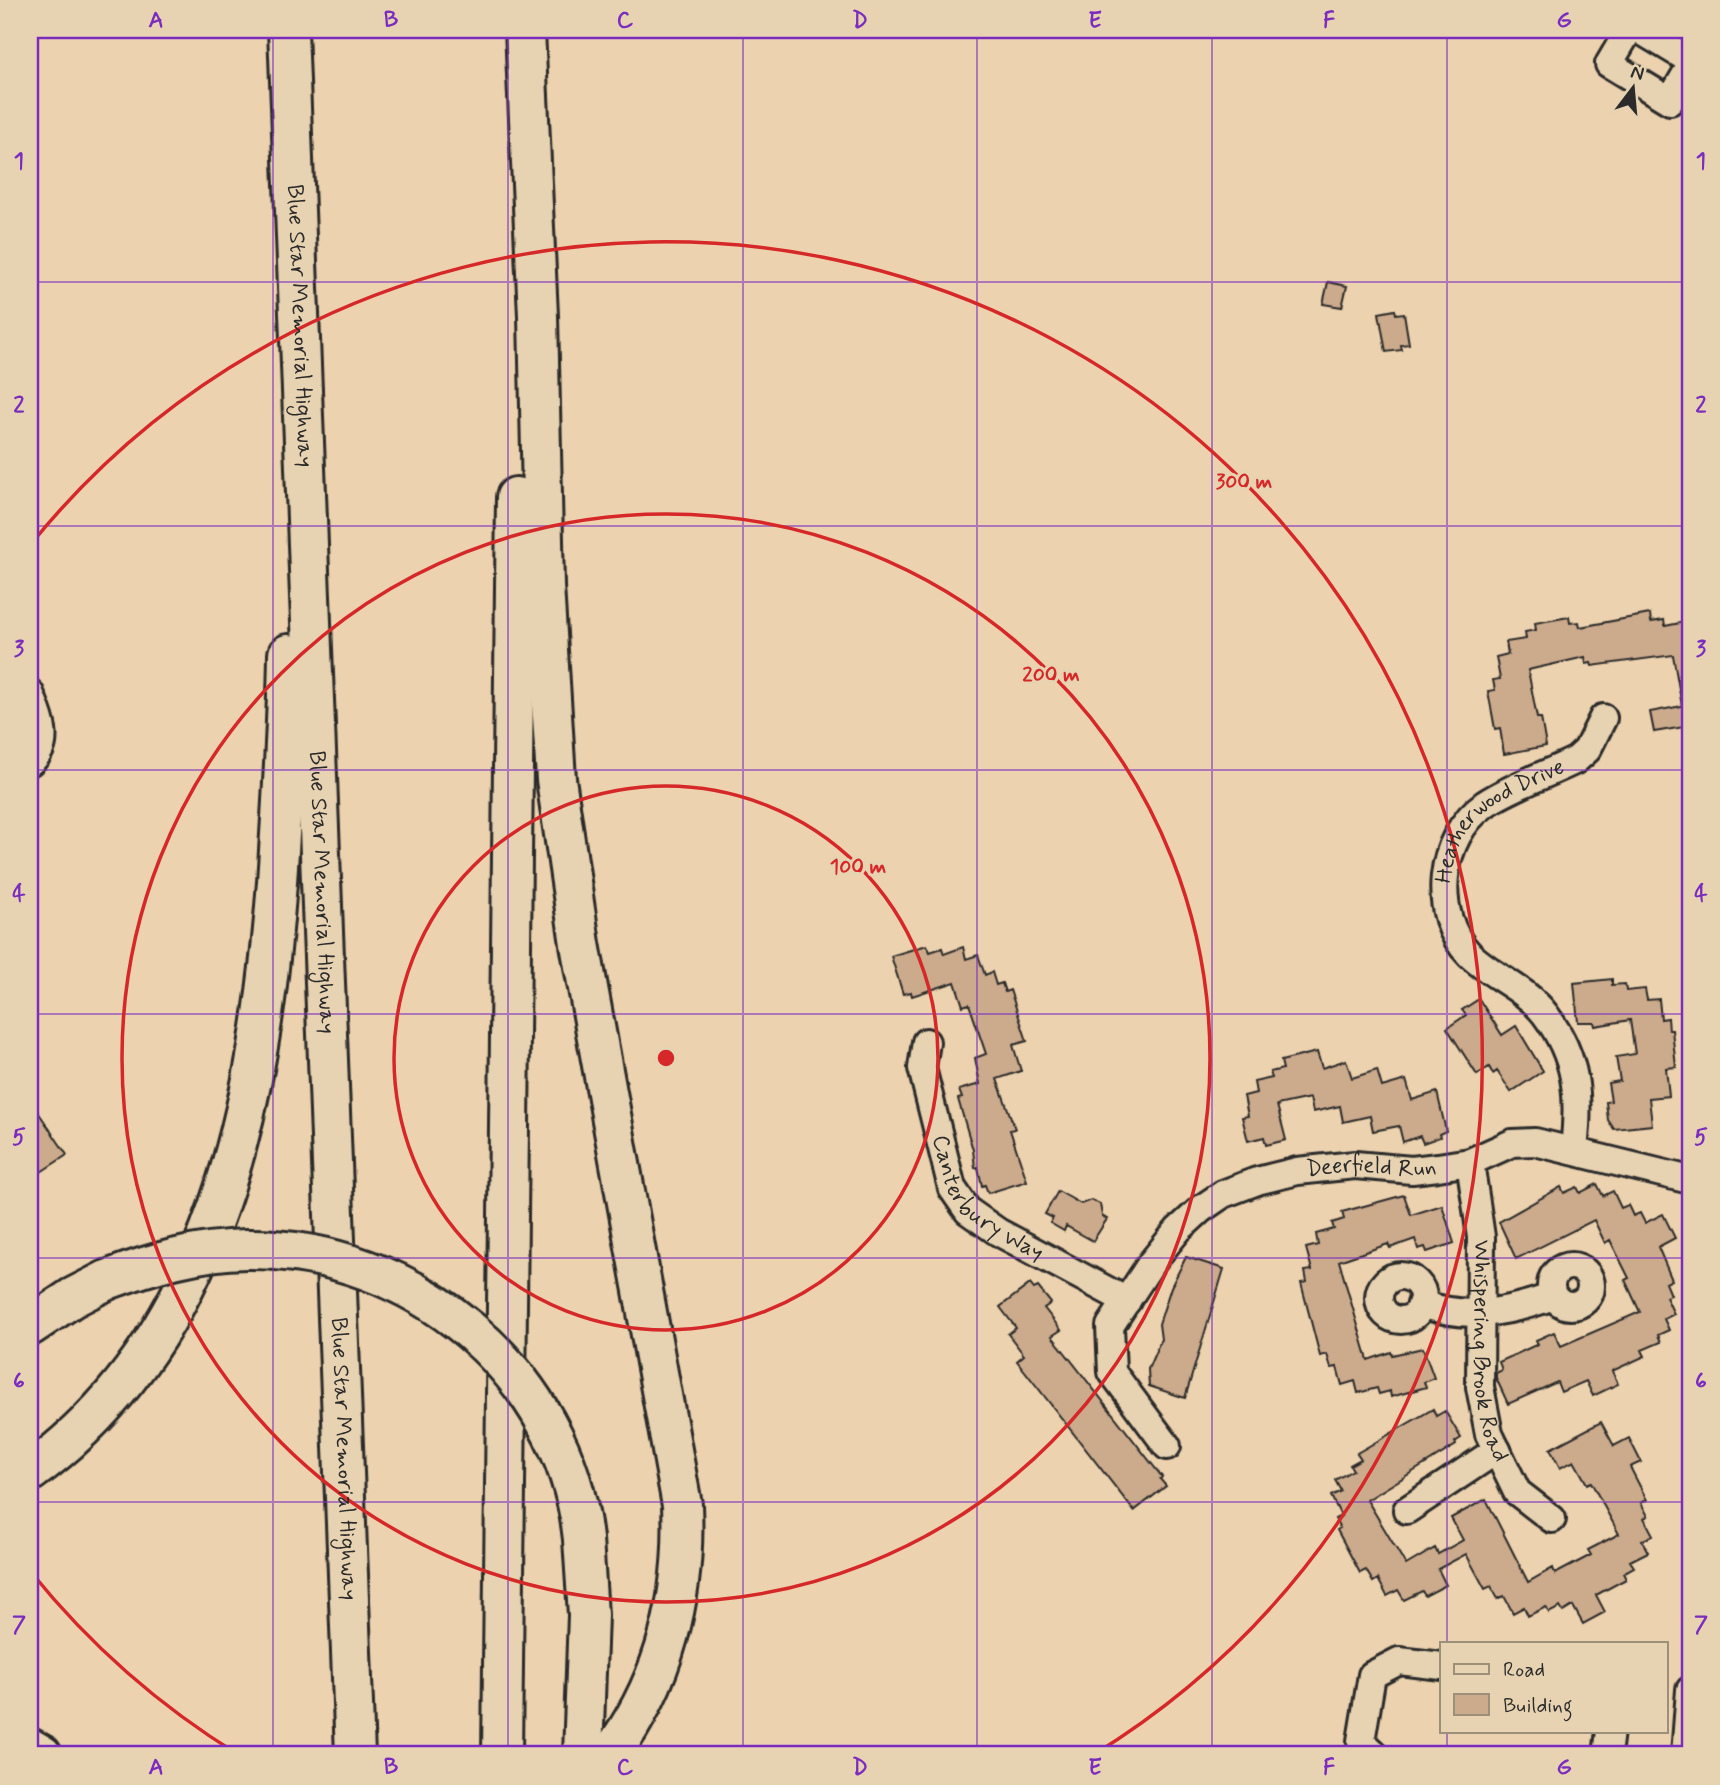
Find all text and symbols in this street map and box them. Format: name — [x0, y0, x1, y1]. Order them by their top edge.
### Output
text: A — [148, 6, 164, 36]
text: B — [384, 6, 399, 36]
text: C — [617, 6, 634, 36]
text: D — [852, 6, 868, 36]
text: E — [1088, 6, 1102, 36]
text: F — [1323, 6, 1335, 36]
text: G — [1556, 6, 1572, 36]
north arrow — [1598, 52, 1668, 122]
text: N — [1628, 59, 1647, 87]
text: 1 — [14, 147, 24, 177]
text: 1 — [1696, 147, 1706, 177]
street label: Blue Star Memorial Highway — [279, 184, 320, 468]
text: 2 — [13, 391, 25, 421]
text: 2 — [1695, 391, 1707, 421]
text: 300 m — [1216, 468, 1273, 496]
text: 3 — [14, 635, 25, 665]
text: 3 — [1696, 635, 1707, 665]
text: 200 m — [1022, 661, 1080, 689]
street label: Blue Star Memorial Highway — [301, 750, 342, 1034]
street label: Heatherwood Drive — [1429, 752, 1569, 885]
text: 100 m — [830, 853, 886, 881]
text: 4 — [12, 879, 26, 909]
text: 4 — [1694, 879, 1708, 909]
centre of rings — [654, 1046, 678, 1070]
text: 5 — [12, 1123, 26, 1153]
text: 5 — [1694, 1123, 1708, 1153]
street label: Canterbury Way — [924, 1132, 1049, 1269]
street label: Deerfield Run — [1305, 1150, 1438, 1185]
street label: Whispering Brook Road — [1465, 1240, 1515, 1467]
street label: Blue Star Memorial Highway — [323, 1317, 364, 1601]
text: 6 — [13, 1367, 25, 1397]
text: 6 — [1695, 1367, 1707, 1397]
text: 7 — [12, 1611, 26, 1641]
text: 7 — [1694, 1611, 1708, 1641]
legend — [1440, 1642, 1668, 1732]
text: Road — [1503, 1656, 1545, 1684]
text: Building — [1503, 1692, 1573, 1722]
text: A — [148, 1753, 164, 1783]
text: B — [384, 1753, 399, 1783]
text: C — [617, 1753, 634, 1783]
text: D — [852, 1753, 868, 1783]
text: E — [1088, 1753, 1102, 1783]
text: F — [1323, 1753, 1335, 1783]
text: G — [1556, 1753, 1572, 1783]

